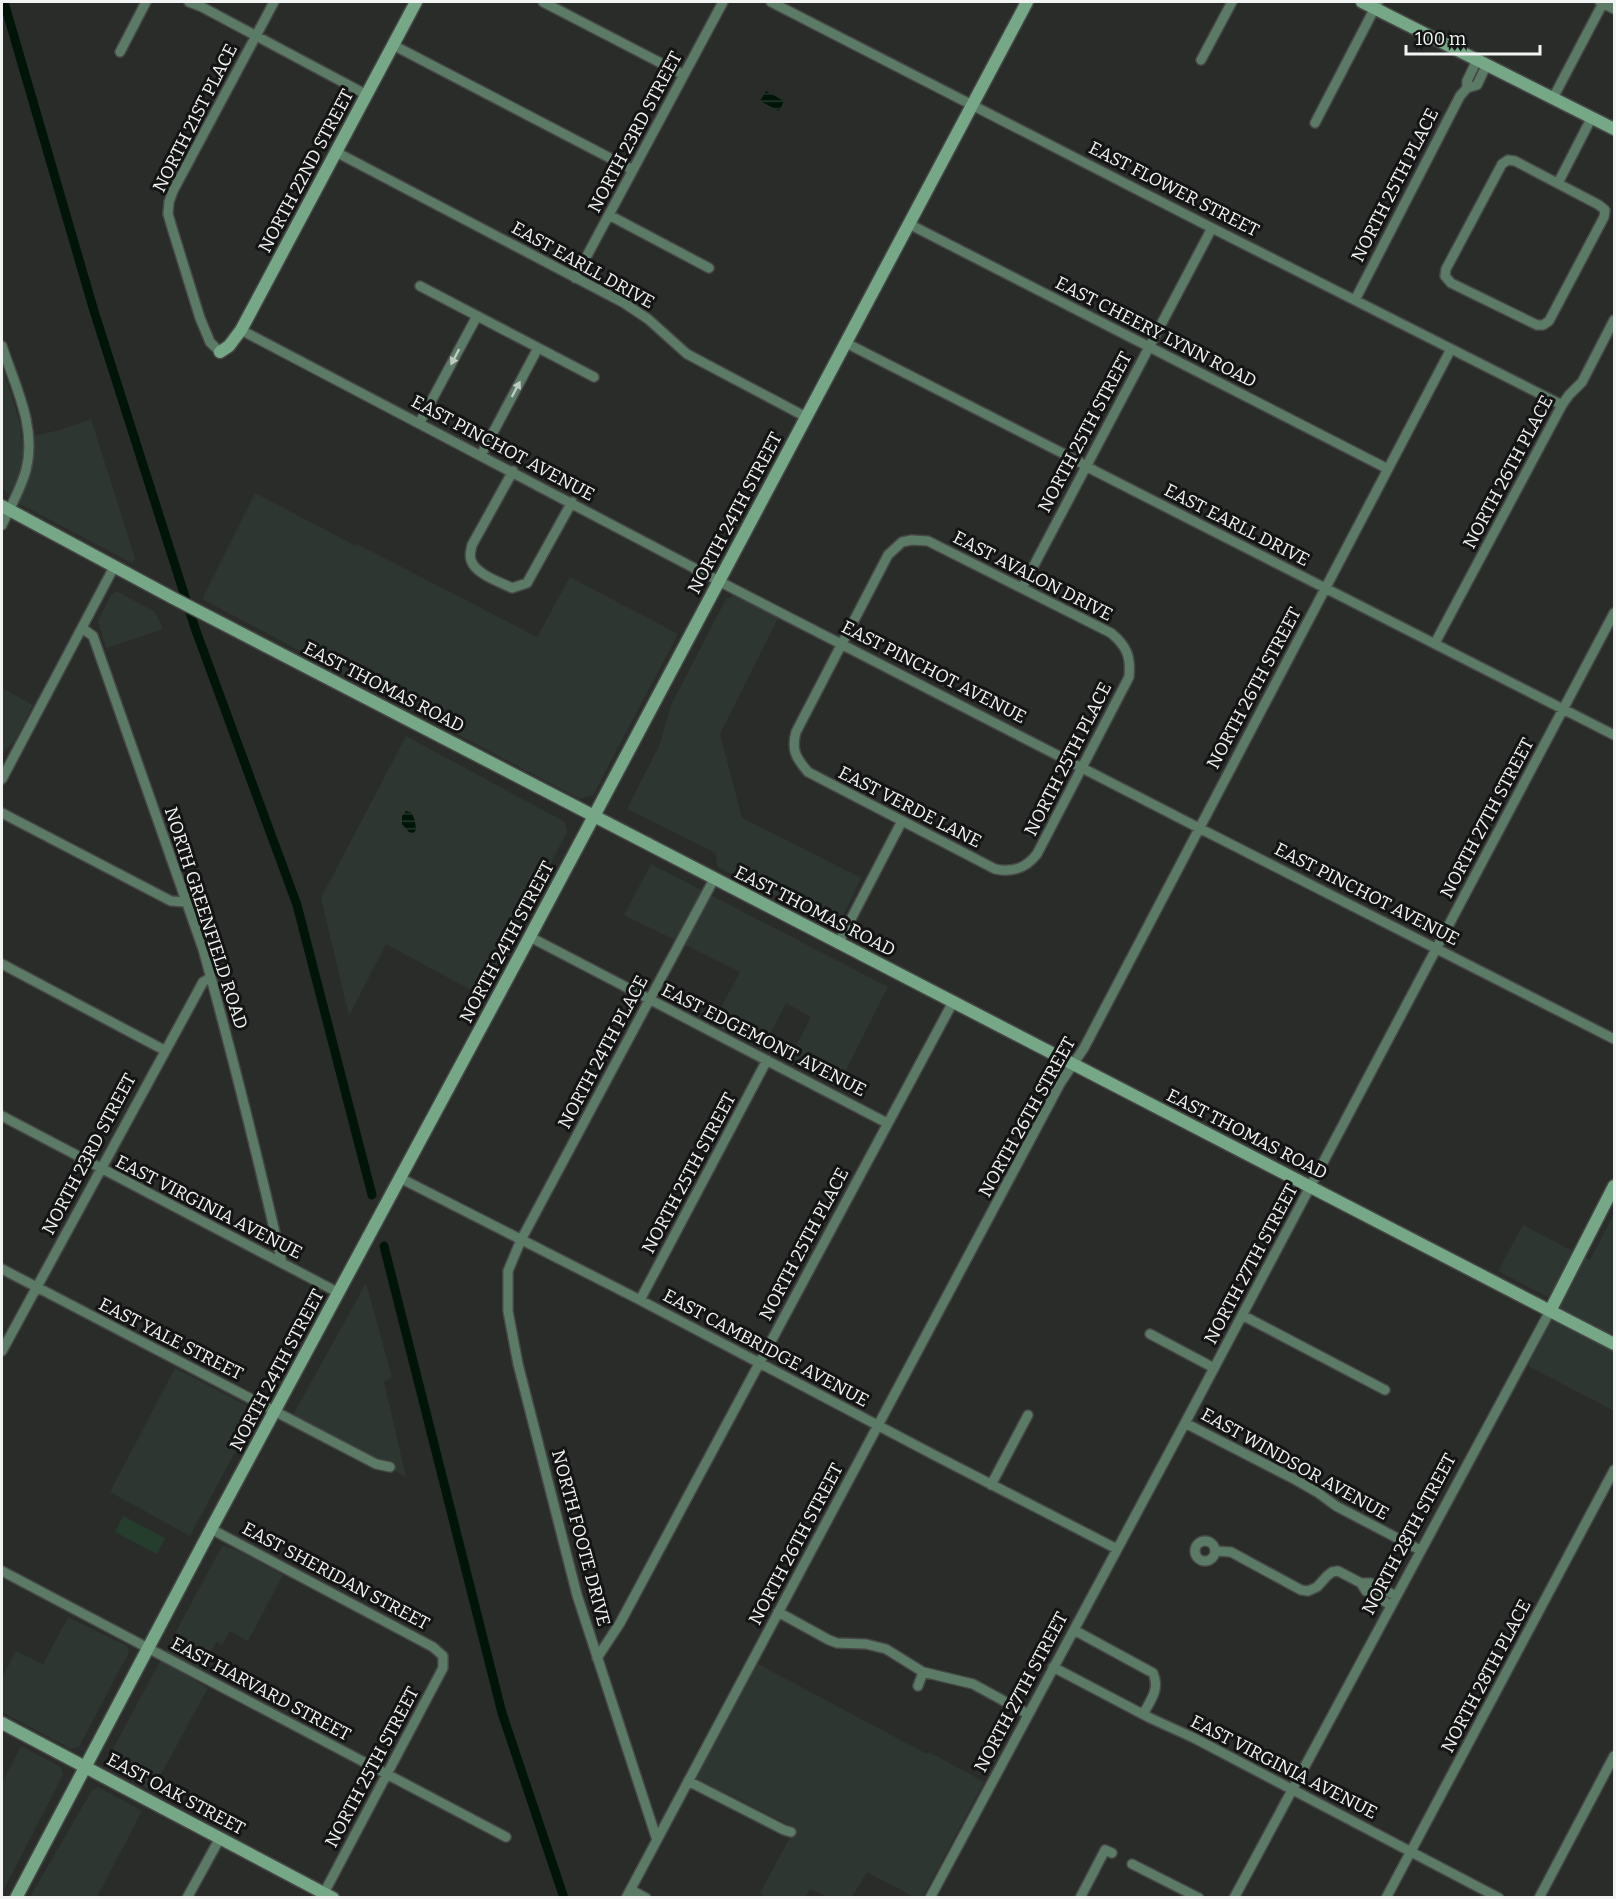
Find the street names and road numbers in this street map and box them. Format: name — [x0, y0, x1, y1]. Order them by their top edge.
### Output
street label: NORTH 21ST PLACE — [148, 40, 242, 196]
street label: NORTH 23RD STREET — [583, 47, 687, 216]
street label: NORTH 22ND STREET — [254, 85, 359, 256]
street label: NORTH 25TH PLACE — [1347, 104, 1443, 266]
street label: EAST FLOWER STREET — [1085, 137, 1263, 242]
street label: EAST EARLL DRIVE — [508, 217, 658, 313]
street label: EAST CHEERY LYNN ROAD — [1052, 272, 1260, 392]
street label: NORTH 25TH STREET — [1033, 347, 1137, 516]
street label: EAST PINCHOT AVENUE — [408, 390, 598, 506]
street label: NORTH 26TH PLACE — [1458, 392, 1558, 552]
street label: NORTH 24TH STREET — [683, 428, 787, 598]
street label: EAST EARLL DRIVE — [1161, 479, 1313, 571]
street label: EAST AVALON DRIVE — [950, 526, 1116, 626]
street label: NORTH 26TH STREET — [1202, 603, 1306, 773]
street label: EAST PINCHOT AVENUE — [838, 616, 1030, 728]
street label: EAST THOMAS ROAD — [300, 637, 468, 737]
street label: NORTH 25TH PLACE — [1020, 678, 1116, 840]
street label: NORTH 27TH STREET — [1435, 734, 1539, 902]
street label: EAST VERDE LANE — [835, 761, 985, 853]
street label: NORTH GREENFIELD ROAD — [160, 804, 252, 1032]
street label: EAST PINCHOT AVENUE — [1271, 838, 1463, 950]
street label: NORTH 24TH STREET — [455, 857, 559, 1027]
street label: EAST THOMAS ROAD — [731, 861, 899, 961]
street label: NORTH 24TH PLACE — [553, 972, 653, 1132]
street label: EAST EDGEMONT AVENUE — [658, 979, 870, 1101]
street label: NORTH 26TH STREET — [974, 1033, 1080, 1201]
street label: NORTH 23RD STREET — [37, 1069, 141, 1238]
street label: EAST THOMAS ROAD — [1163, 1084, 1331, 1184]
street label: NORTH 25TH STREET — [637, 1088, 741, 1257]
street label: EAST VIRGINIA AVENUE — [112, 1150, 306, 1264]
street label: NORTH 25TH PLACE — [754, 1164, 854, 1324]
street label: NORTH 27TH STREET — [1199, 1180, 1303, 1348]
street label: EAST CAMBRIDGE AVENUE — [659, 1284, 873, 1412]
street label: NORTH 24TH STREET — [225, 1285, 329, 1455]
street label: EAST YALE STREET — [95, 1293, 247, 1385]
street label: EAST WINDSOR AVENUE — [1197, 1403, 1393, 1525]
street label: NORTH FOOTE DRIVE — [547, 1447, 615, 1629]
street label: NORTH 28TH STREET — [1357, 1449, 1461, 1618]
street label: NORTH 26TH STREET — [744, 1459, 848, 1629]
street label: EAST SHERIDAN STREET — [239, 1517, 434, 1635]
street label: NORTH 28TH PLACE — [1436, 1596, 1536, 1756]
street label: NORTH 27TH STREET — [969, 1608, 1073, 1776]
street label: EAST HARVARD STREET — [167, 1632, 355, 1746]
street label: NORTH 25TH STREET — [320, 1682, 424, 1851]
street label: EAST VIRGINIA AVENUE — [1187, 1710, 1381, 1824]
street label: EAST OAK STREET — [103, 1748, 249, 1840]

